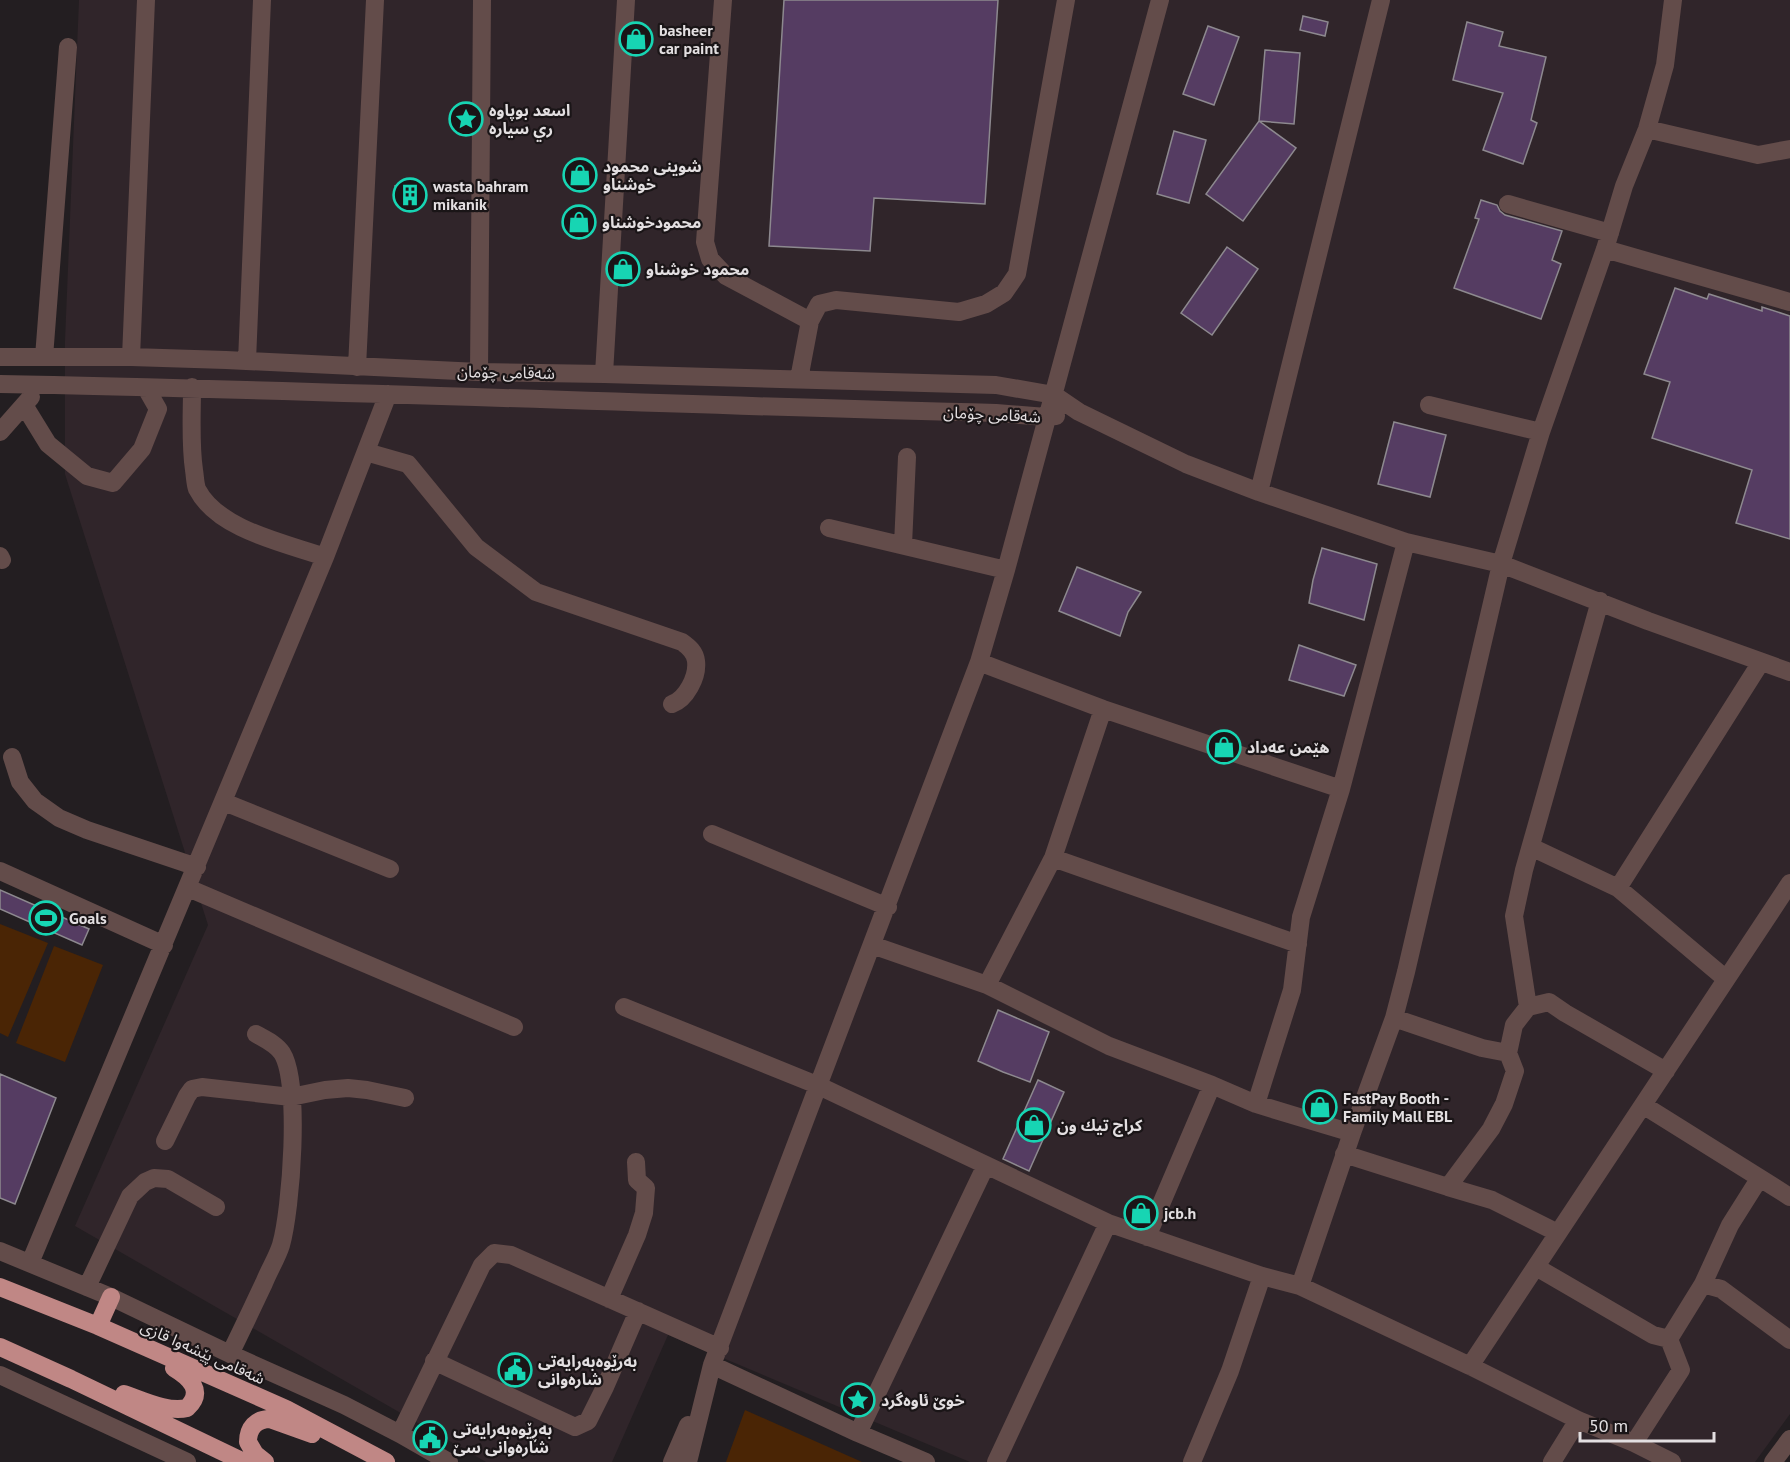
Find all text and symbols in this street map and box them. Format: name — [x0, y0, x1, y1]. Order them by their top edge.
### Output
place label: basheer car paint — [659, 20, 719, 58]
shop icon: basheer car paint — [618, 21, 654, 57]
place label: اسعد بوپاوه ري سياره — [489, 100, 570, 142]
place icon: اسعد بوپاوه ري سياره — [448, 101, 484, 137]
place label: شوينى محمود خوشناو — [603, 156, 702, 194]
shop icon: شوينى محمود خوشناو — [562, 157, 598, 193]
place label: wasta bahram mikanik — [432, 176, 529, 214]
building icon: wasta bahram mikanik — [392, 177, 428, 213]
shop icon: محمودخوشناو — [561, 204, 597, 240]
place label: محمودخوشناو — [602, 212, 701, 232]
shop icon: محمود خوشناو — [605, 251, 641, 287]
place label: محمود خوشناو — [646, 259, 749, 279]
street label: شەقامی چۆمان — [457, 361, 555, 384]
street label: شەقامی چۆمان — [943, 401, 1041, 428]
shop icon: هێمن عەداد — [1206, 729, 1242, 765]
place label: هێمن عەداد — [1247, 737, 1329, 757]
sports icon: Goals — [28, 900, 64, 936]
place label: Goals — [69, 908, 107, 928]
place label: FastPay Booth - Family Mall EBL — [1343, 1088, 1453, 1126]
shop icon: FastPay Booth - Family Mall EBL — [1302, 1089, 1338, 1125]
shop icon: كراج تيك ون — [1016, 1107, 1052, 1143]
place label: كراج تيك ون — [1057, 1115, 1143, 1137]
shop icon: jcb.h — [1123, 1195, 1159, 1231]
place label: jcb.h — [1163, 1203, 1196, 1223]
street label: شەقامی پێشەوا قازی — [137, 1316, 268, 1389]
place label: بەرێوەبەرایەتی شارەوانی — [538, 1351, 637, 1389]
public building icon: بەرێوەبەرایەتی شارەوانی — [497, 1352, 533, 1388]
place icon: خوێ ئاوەگرد — [840, 1382, 876, 1418]
place label: خوێ ئاوەگرد — [881, 1390, 965, 1410]
scale bar — [1580, 1405, 1714, 1443]
text: 50 m — [1589, 1414, 1628, 1437]
place label: بەڕێوەبەرایەتی شارەوانی سێ — [453, 1419, 552, 1457]
public building icon: بەڕێوەبەرایەتی شارەوانی سێ — [412, 1420, 448, 1456]

